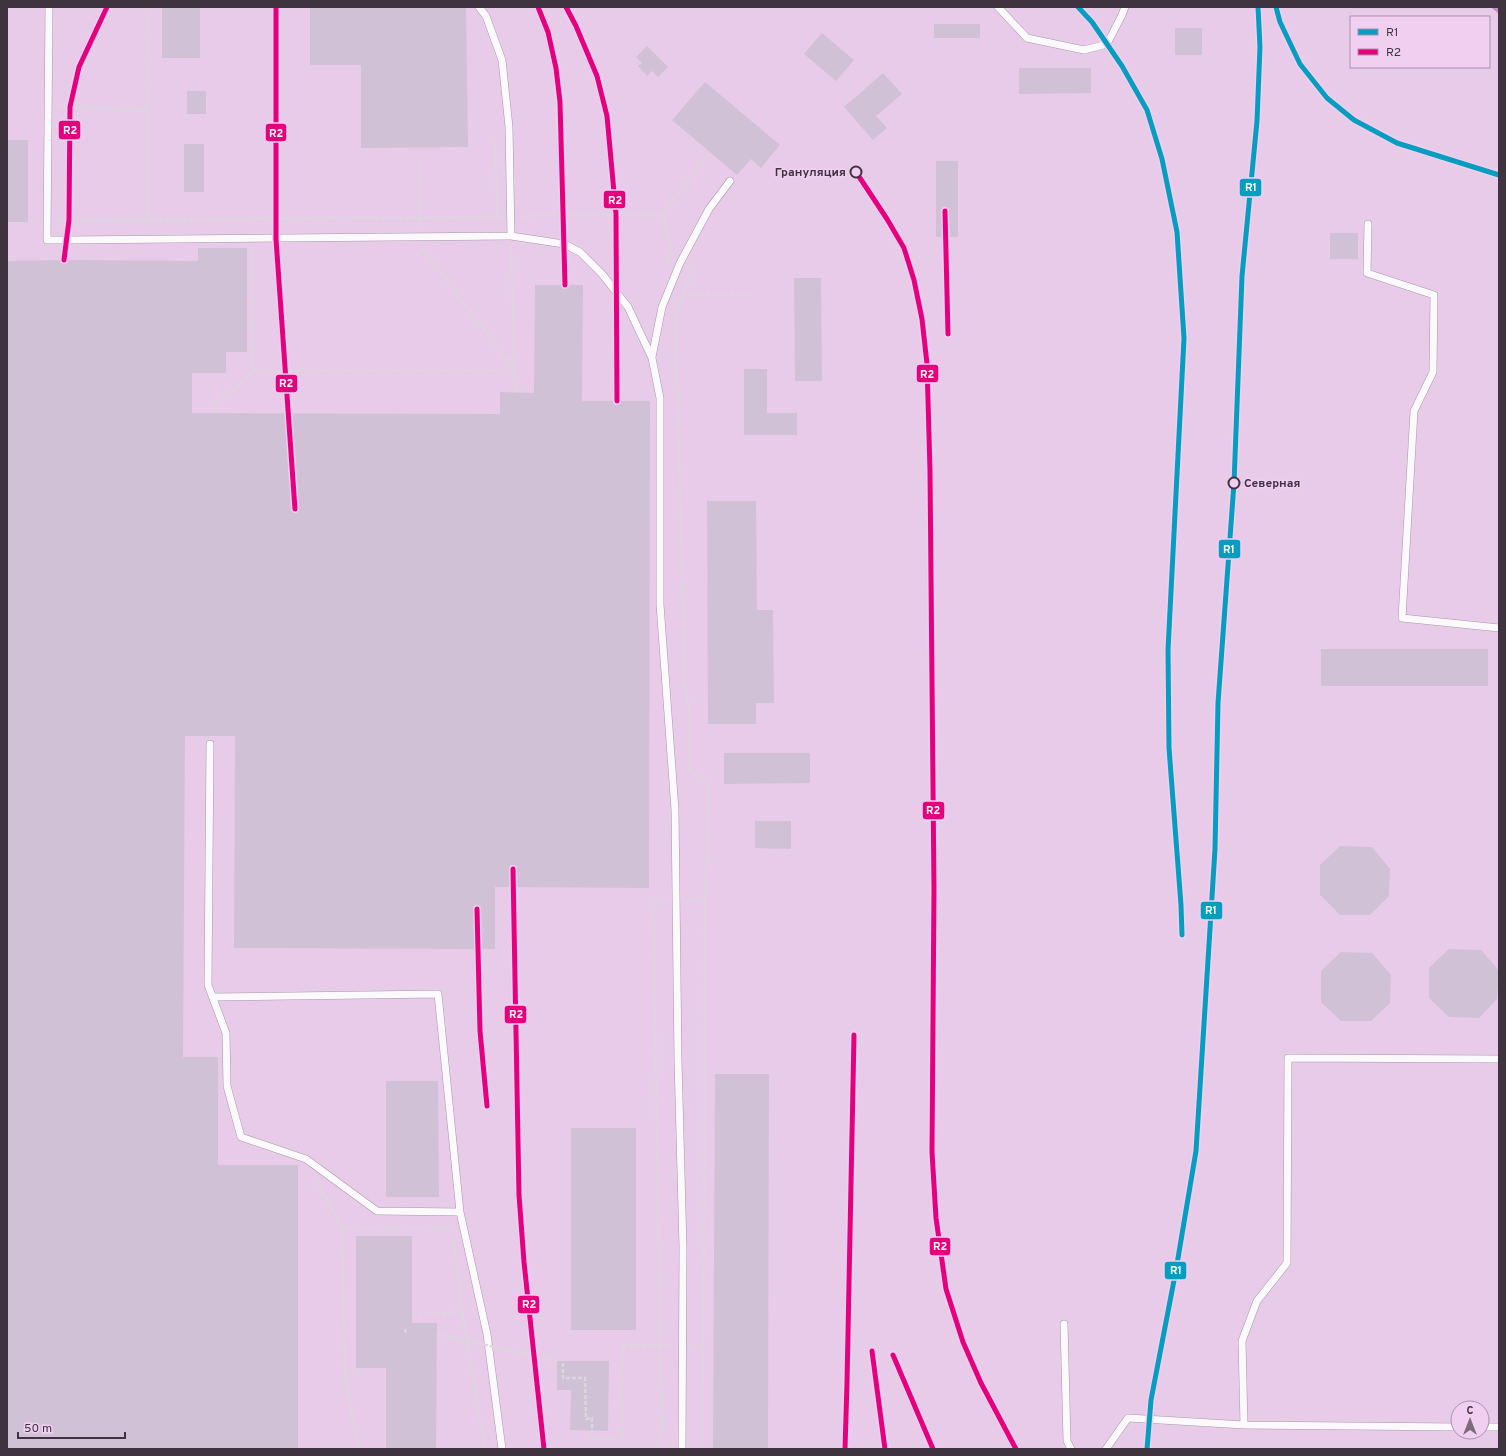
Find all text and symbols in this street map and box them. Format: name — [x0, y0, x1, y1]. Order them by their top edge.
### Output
legend — [1350, 16, 1490, 68]
text: R1 — [1386, 25, 1398, 41]
text: R2 — [1386, 45, 1401, 61]
line badge: R2 — [58, 120, 81, 140]
line badge: R2 — [265, 123, 287, 142]
text: R2 — [63, 124, 77, 138]
text: R2 — [269, 127, 283, 141]
place label: Грануляция — [775, 165, 846, 181]
marker: Грануляция — [849, 165, 863, 179]
line badge: R1 — [1239, 178, 1262, 197]
text: R1 — [1245, 181, 1257, 195]
line badge: R2 — [603, 190, 626, 209]
text: R2 — [608, 194, 622, 208]
line badge: R2 — [916, 364, 939, 383]
text: R2 — [920, 368, 934, 382]
line badge: R2 — [275, 374, 298, 393]
text: R2 — [279, 377, 293, 391]
marker: Северная — [1227, 476, 1241, 490]
place label: Северная — [1244, 476, 1300, 492]
line badge: R1 — [1218, 539, 1241, 559]
text: R1 — [1223, 543, 1235, 557]
line badge: R2 — [922, 801, 945, 820]
text: R2 — [926, 804, 940, 818]
line badge: R1 — [1200, 901, 1223, 920]
text: R1 — [1205, 904, 1217, 918]
line badge: R2 — [504, 1005, 527, 1024]
text: R2 — [509, 1008, 523, 1022]
line badge: R2 — [929, 1237, 951, 1256]
text: R2 — [933, 1240, 947, 1254]
line badge: R1 — [1164, 1261, 1187, 1280]
text: R1 — [1170, 1264, 1182, 1278]
line badge: R2 — [517, 1295, 540, 1314]
text: R2 — [522, 1298, 536, 1312]
north arrow — [1450, 1400, 1490, 1440]
text: С — [1466, 1404, 1474, 1418]
scale bar — [18, 1414, 125, 1440]
text: 50 m — [24, 1421, 52, 1437]

